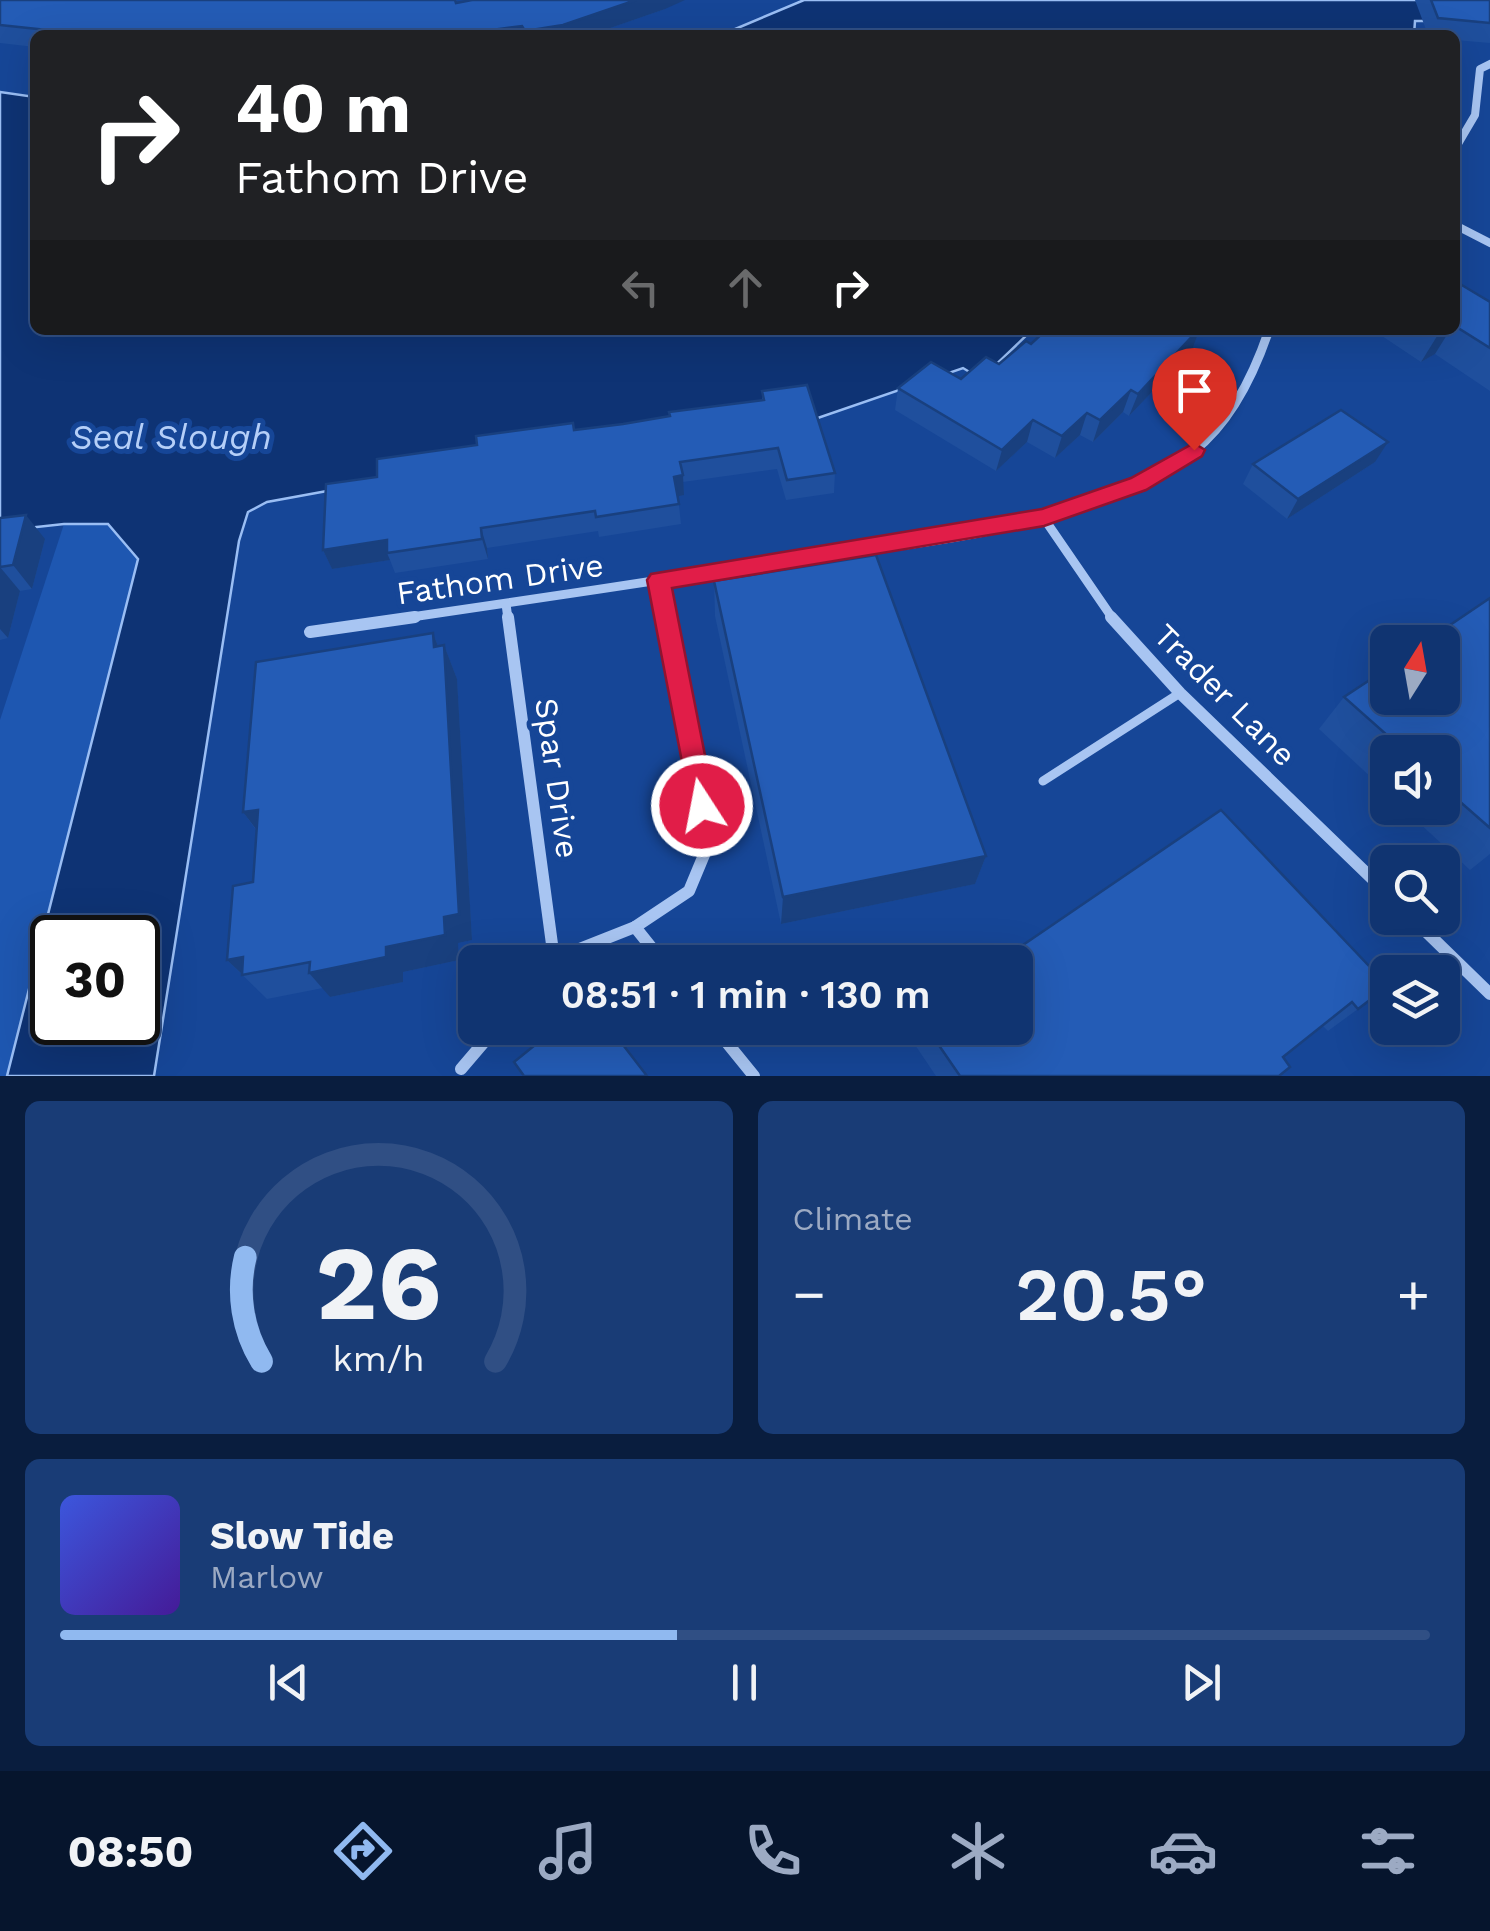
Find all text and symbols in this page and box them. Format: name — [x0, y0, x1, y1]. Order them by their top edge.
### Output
text: 40 m — [235, 67, 411, 149]
icon: right — [70, 70, 200, 200]
text: Fathom Drive — [235, 151, 529, 204]
icon: left — [613, 260, 668, 315]
icon: ahead — [718, 260, 773, 315]
icon: right — [823, 260, 878, 315]
pin — [1152, 348, 1237, 451]
icon: arrive — [1167, 363, 1222, 418]
water label: Seal Slough — [70, 416, 272, 458]
street label: Fathom Drive — [394, 546, 606, 612]
street label: Trader Lane — [1146, 616, 1304, 774]
north arrow — [1370, 625, 1460, 715]
map controls — [1370, 625, 1460, 1045]
street label: Spar Drive — [527, 695, 587, 861]
button: sound — [1370, 735, 1460, 825]
position arrow — [650, 754, 754, 858]
button: search — [1370, 845, 1460, 935]
speed limit sign: 30 — [30, 915, 160, 1045]
button: layers — [1370, 955, 1460, 1045]
text: 08:51 · 1 min · 130 m — [561, 973, 930, 1017]
text: Climate — [793, 1200, 913, 1238]
text: 26 — [316, 1222, 442, 1344]
text: 20.5° — [1015, 1250, 1207, 1338]
text: − — [793, 1262, 826, 1326]
text: + — [1397, 1262, 1430, 1326]
text: km/h — [333, 1338, 425, 1380]
text: Slow Tide — [210, 1514, 394, 1558]
text: Marlow — [210, 1558, 324, 1596]
icon: previous — [261, 1655, 316, 1710]
icon: pause — [717, 1655, 772, 1710]
icon: next — [1174, 1655, 1229, 1710]
icon: directions — [328, 1816, 398, 1886]
icon: music — [533, 1816, 603, 1886]
icon: phone — [738, 1816, 808, 1886]
icon: climate — [943, 1816, 1013, 1886]
icon: car — [1148, 1816, 1218, 1886]
icon: filters — [1353, 1816, 1423, 1886]
text: 08:50 — [67, 1825, 193, 1878]

